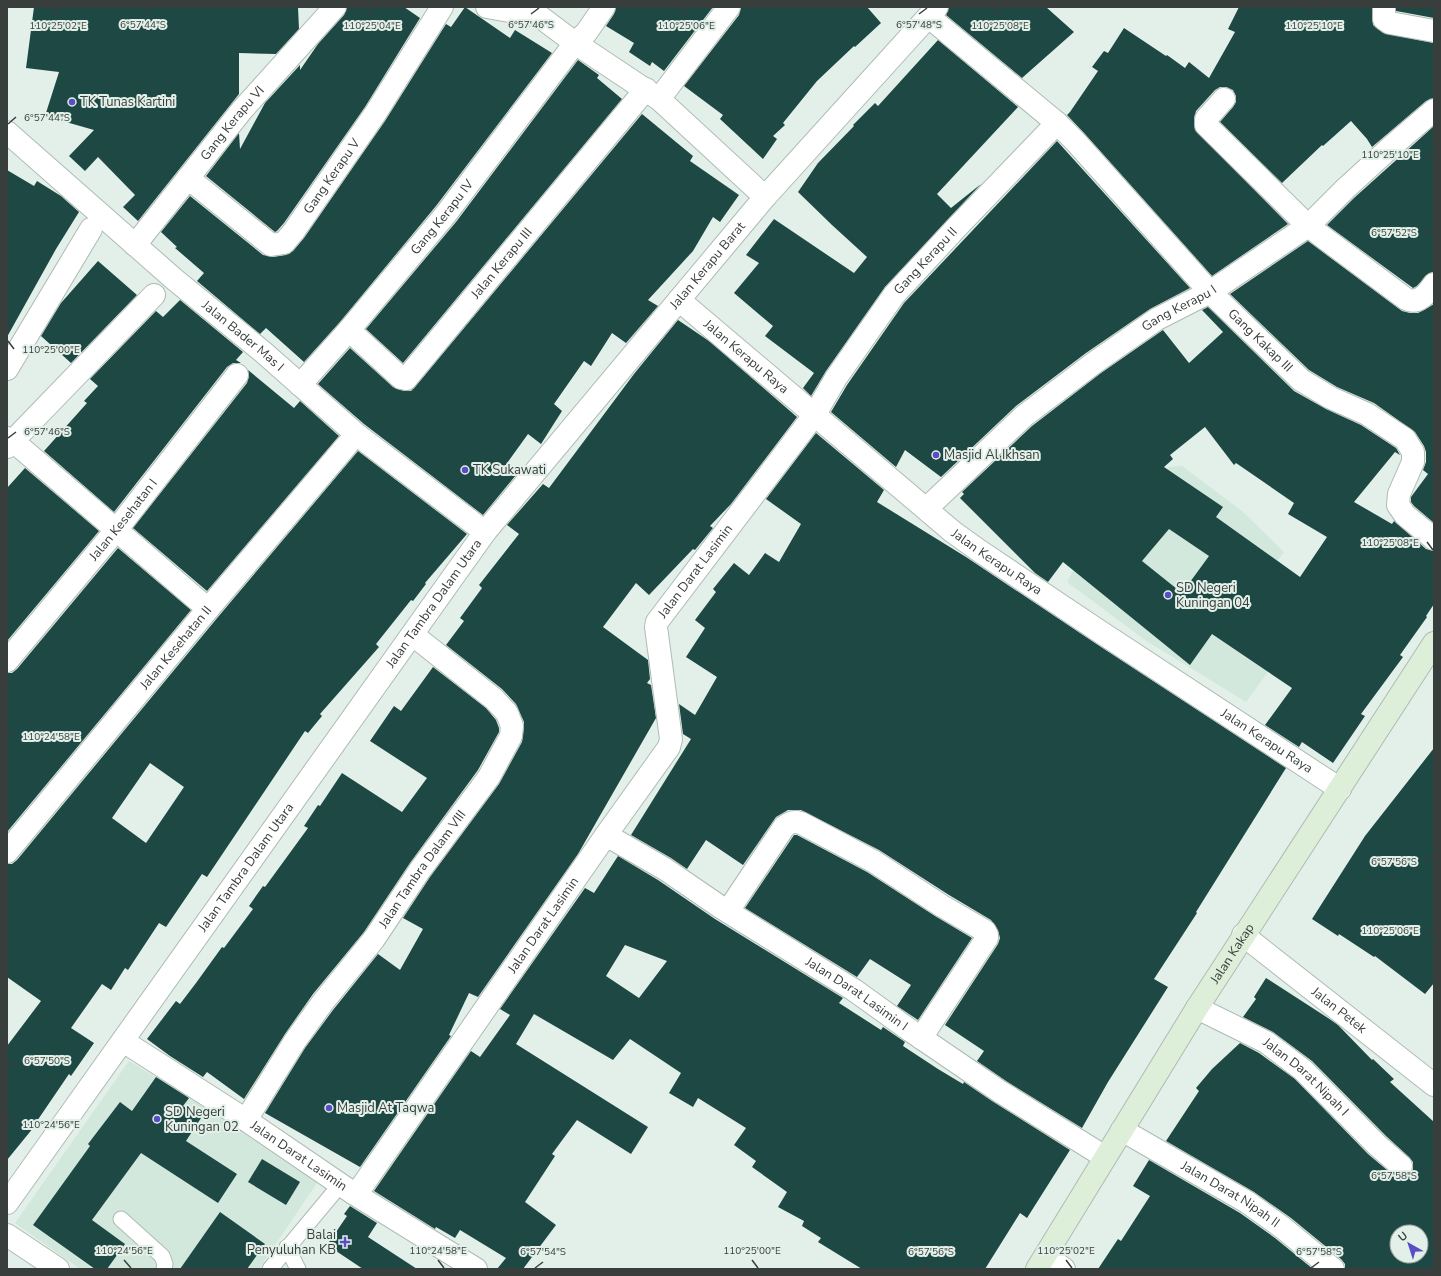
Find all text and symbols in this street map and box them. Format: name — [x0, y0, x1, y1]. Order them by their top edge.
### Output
text: 6°57'44"S — [120, 18, 166, 32]
text: 6°57'46"S — [508, 18, 554, 32]
text: 6°57'48"S — [896, 18, 942, 32]
text: 110°25'02"E — [29, 19, 87, 33]
text: 110°25'04"E — [343, 19, 401, 33]
text: 110°25'06"E — [657, 19, 715, 33]
text: 110°25'08"E — [971, 19, 1029, 33]
text: 110°25'10"E — [1285, 19, 1343, 33]
street label: Gang Kerapu VI — [196, 82, 268, 164]
place label: TK Tunas Kartini — [80, 93, 175, 111]
marker: TK Tunas Kartini — [67, 97, 77, 107]
text: 6°57'44"S — [24, 111, 70, 125]
street label: Gang Kerapu V — [299, 135, 364, 218]
text: 110°25'10"E — [1361, 148, 1419, 162]
street label: Gang Kerapu IV — [407, 176, 478, 259]
street label: Jalan Kerapu Barat — [665, 218, 750, 314]
street label: Gang Kerapu II — [890, 223, 961, 299]
street label: Jalan Kerapu III — [466, 224, 536, 303]
text: 6°57'52"S — [1371, 226, 1417, 240]
street label: Gang Kerapu I — [1138, 281, 1220, 336]
street label: Jalan Bader Mas I — [197, 296, 288, 375]
street label: Gang Kakap III — [1224, 305, 1297, 376]
street label: Jalan Kerapu Raya — [699, 315, 792, 398]
text: 110°25'00"E — [22, 343, 80, 357]
text: 6°57'46"S — [24, 425, 70, 439]
place label: Masjid Al Ikhsan — [944, 446, 1040, 464]
marker: Masjid Al Ikhsan — [931, 450, 941, 460]
place label: TK Sukawati — [473, 461, 546, 479]
marker: TK Sukawati — [460, 465, 470, 475]
street label: Jalan Kesehatan I — [84, 475, 162, 566]
street label: Jalan Darat Lasimin — [653, 521, 737, 623]
street label: Jalan Kerapu Raya — [947, 524, 1046, 599]
street label: Jalan Tambra Dalam Utara — [381, 536, 486, 672]
text: 110°25'08"E — [1361, 536, 1419, 550]
place label: SD Negeri Kuningan 04 — [1176, 579, 1250, 612]
marker: SD Negeri Kuningan 04 — [1163, 590, 1173, 600]
street label: Jalan Kesehatan II — [135, 602, 216, 694]
street label: Jalan Kerapu Raya — [1217, 704, 1316, 778]
text: 110°24'58"E — [22, 730, 80, 744]
street label: Jalan Tambra Dalam Utara — [193, 799, 298, 936]
street label: Jalan Tambra Dalam VIII — [374, 807, 470, 933]
text: 6°57'56"S — [1371, 855, 1417, 869]
street label: Jalan Darat Lasimin — [503, 874, 583, 978]
street label: Jalan Kakap — [1206, 920, 1259, 988]
text: 110°25'06"E — [1361, 924, 1419, 938]
street label: Jalan Darat Lasimin I — [801, 953, 912, 1035]
street label: Jalan Petek — [1307, 982, 1371, 1038]
street label: Jalan Darat Nipah I — [1258, 1033, 1353, 1120]
text: 6°57'50"S — [24, 1054, 70, 1068]
place label: Masjid At Taqwa — [337, 1099, 434, 1117]
place label: SD Negeri Kuningan 02 — [165, 1103, 239, 1136]
marker: Masjid At Taqwa — [324, 1103, 334, 1113]
marker: SD Negeri Kuningan 02 — [152, 1114, 162, 1124]
street label: Jalan Darat Lasimin — [246, 1116, 351, 1195]
text: 110°24'56"E — [22, 1118, 80, 1132]
street label: Jalan Darat Nipah II — [1177, 1156, 1283, 1232]
text: 6°57'58"S — [1371, 1169, 1417, 1183]
north arrow — [1389, 1224, 1429, 1264]
place label: Balai Penyuluhan KB — [247, 1226, 336, 1259]
text: U — [1395, 1228, 1411, 1245]
marker: Balai Penyuluhan KB — [339, 1236, 351, 1248]
text: 110°24'56"E — [95, 1244, 153, 1258]
text: 110°24'58"E — [409, 1244, 467, 1258]
text: 110°25'00"E — [723, 1244, 781, 1258]
text: 110°25'02"E — [1037, 1244, 1095, 1258]
text: 6°57'54"S — [520, 1245, 566, 1259]
text: 6°57'56"S — [908, 1245, 954, 1259]
text: 6°57'58"S — [1296, 1245, 1342, 1259]

